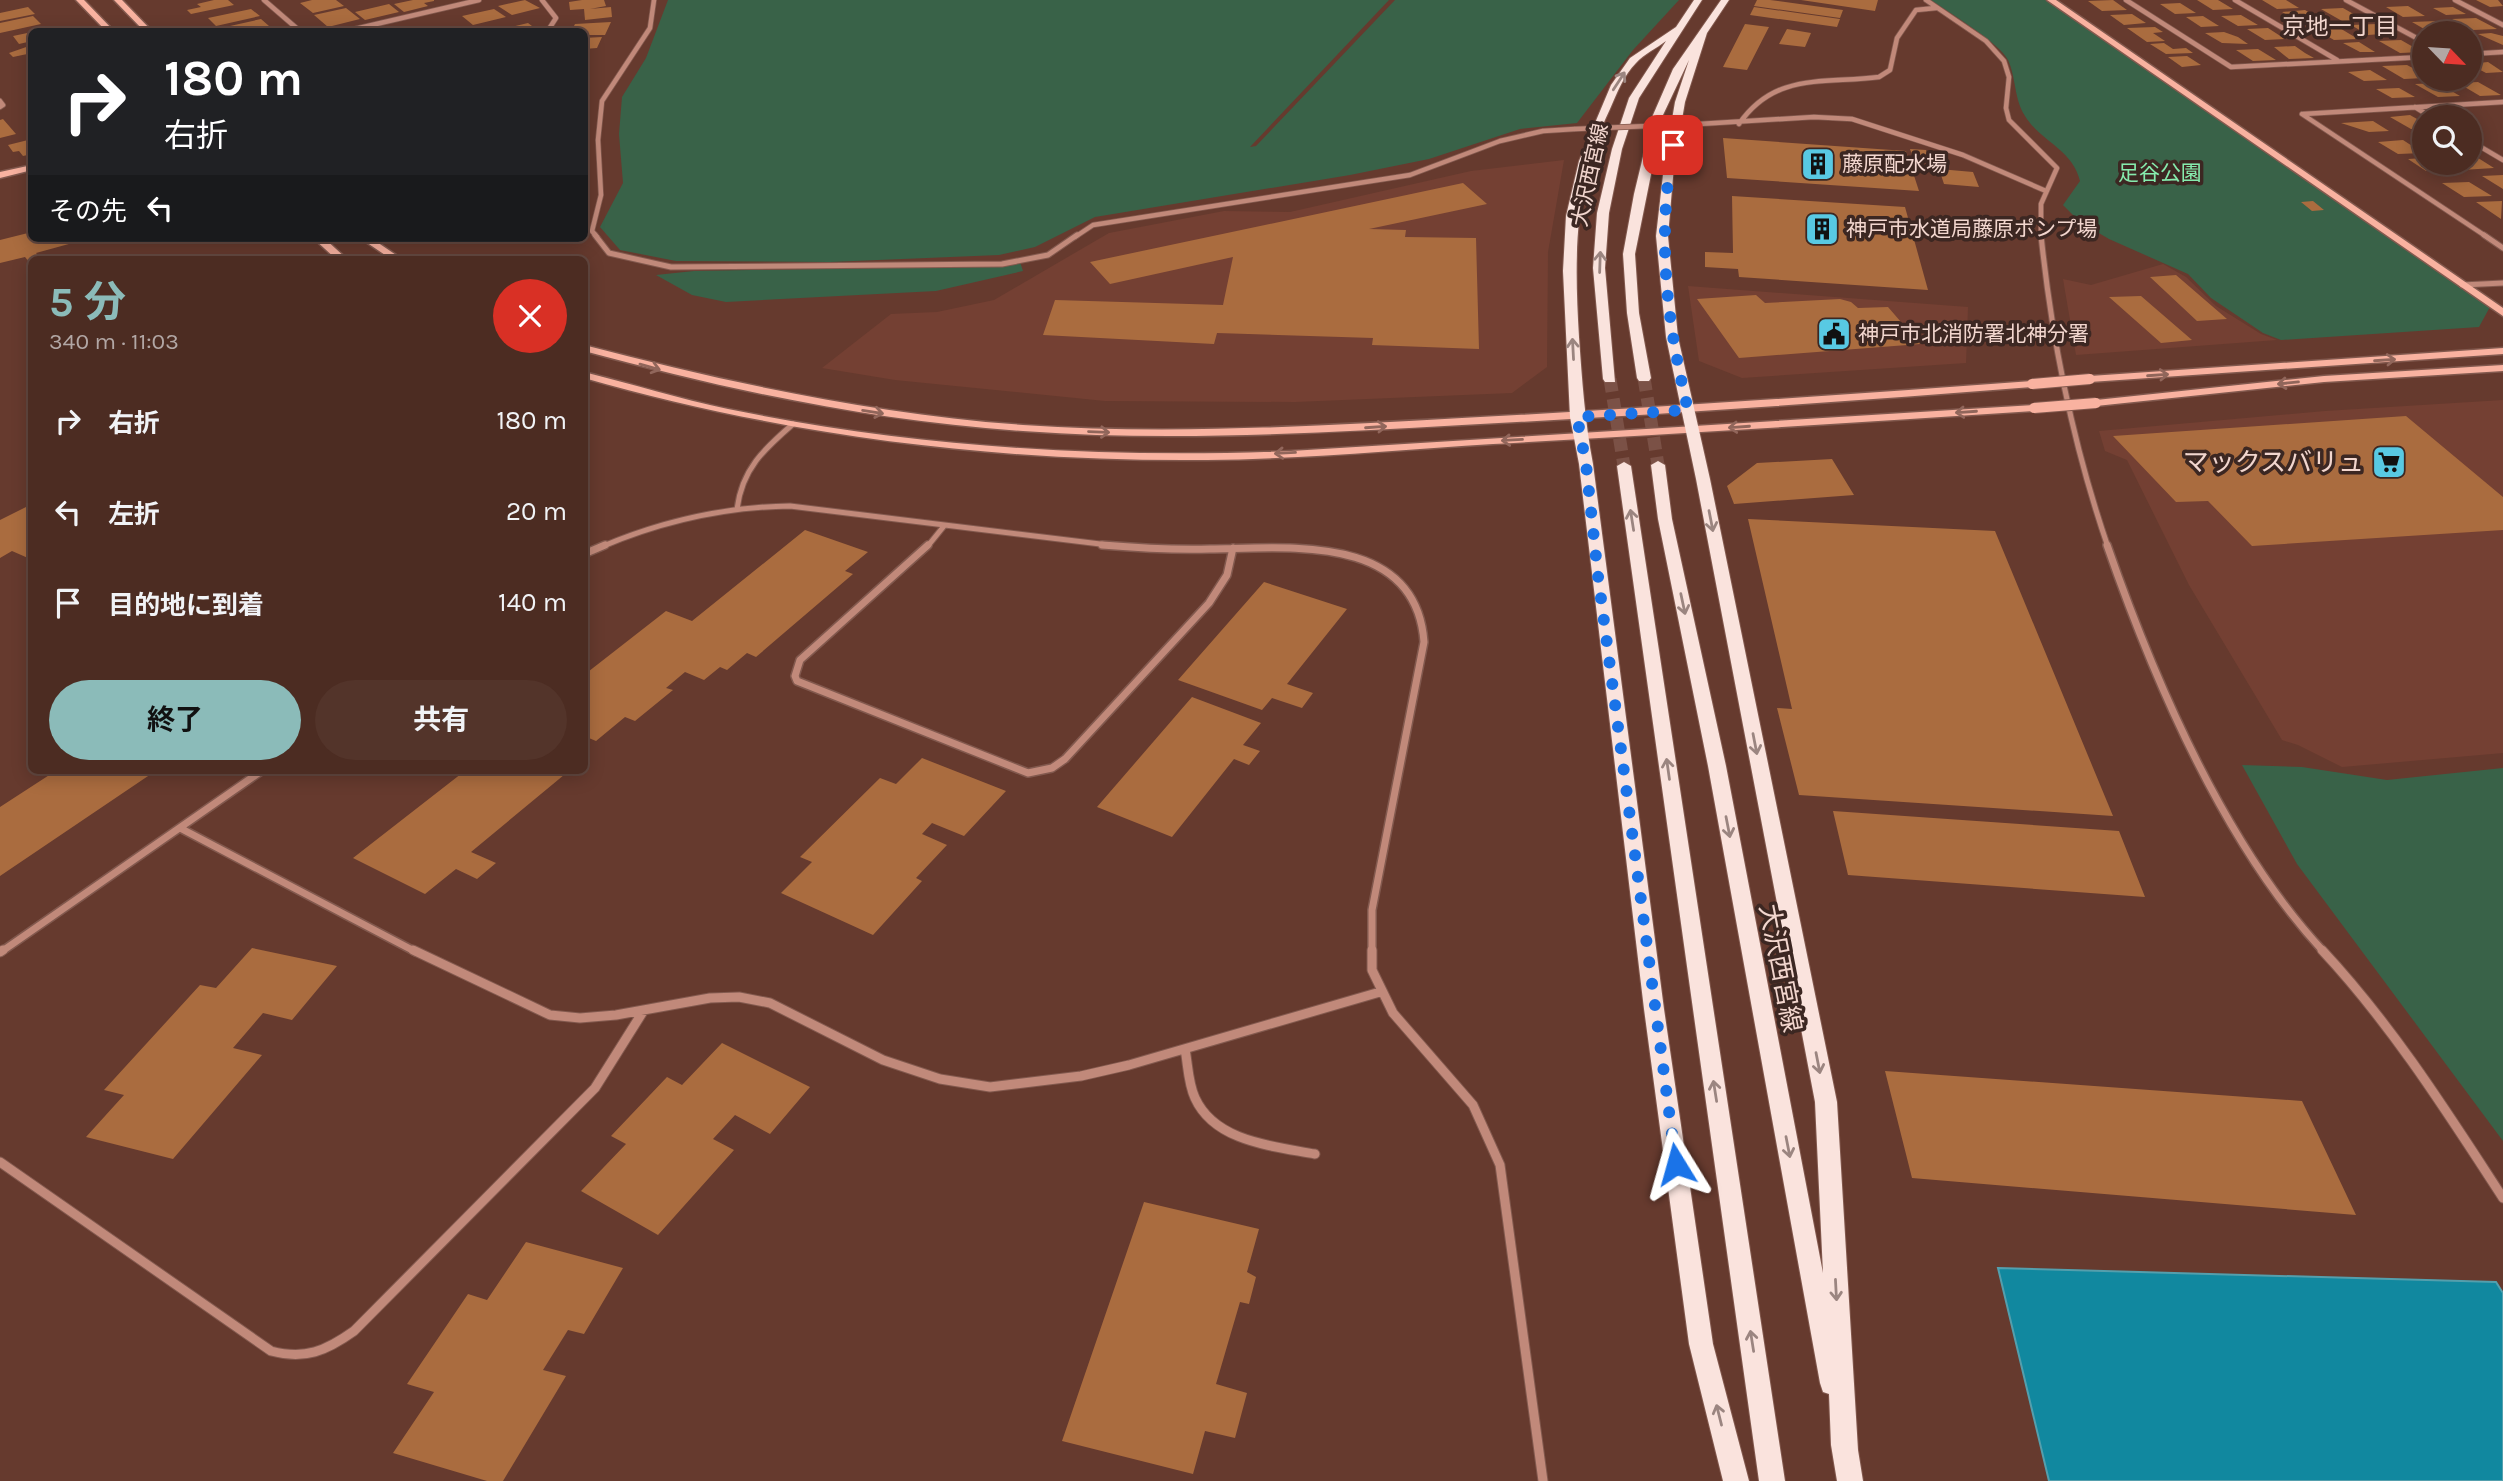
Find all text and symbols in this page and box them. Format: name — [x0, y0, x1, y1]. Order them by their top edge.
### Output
district label: 京地一丁目 — [2283, 13, 2398, 40]
north arrow — [2412, 21, 2482, 91]
map controls — [2412, 21, 2482, 175]
text: 180 m — [164, 50, 303, 107]
icon: right — [49, 56, 140, 147]
one-way arrow — [1612, 72, 1626, 92]
button: search — [2412, 105, 2482, 175]
pin — [1643, 115, 1703, 175]
text: 右折 — [164, 117, 228, 154]
street label: 大沢西宮線 — [1567, 121, 1613, 229]
icon: arrive — [1654, 126, 1692, 164]
building icon: 藤原配水場 — [1799, 145, 1837, 183]
place label: 藤原配水場 — [1842, 152, 1947, 176]
park label: 足谷公園 — [2118, 161, 2202, 185]
icon: left — [141, 189, 179, 227]
text: その先 — [49, 196, 127, 227]
building icon: 神戸市水道局藤原ポンプ場 — [1803, 210, 1841, 248]
place label: 神戸市水道局藤原ポンプ場 — [1846, 217, 2097, 241]
one-way arrow — [1594, 251, 1607, 274]
text: 5 分 — [49, 277, 126, 327]
button: close — [493, 279, 567, 353]
public building icon: 神戸市北消防署北神分署 — [1815, 315, 1853, 353]
place label: 神戸市北消防署北神分署 — [1858, 322, 2089, 346]
text: 340 m · 11:03 — [49, 328, 179, 355]
one-way arrow — [1567, 338, 1580, 361]
one-way arrow — [2373, 353, 2396, 366]
one-way arrow — [639, 361, 661, 374]
one-way arrow — [2146, 368, 2169, 381]
one-way arrow — [2278, 377, 2300, 390]
icon: right — [49, 402, 87, 440]
text: 180 m — [497, 405, 567, 436]
one-way arrow — [861, 406, 884, 419]
one-way arrow — [1955, 406, 1978, 419]
text: 右折 — [108, 408, 160, 439]
one-way arrow — [1364, 420, 1386, 433]
one-way arrow — [1728, 421, 1751, 434]
one-way arrow — [1088, 426, 1111, 439]
one-way arrow — [1500, 434, 1523, 447]
supermarket icon: マックスバリュ — [2370, 443, 2408, 481]
one-way arrow — [1273, 447, 1296, 460]
place label: マックスバリュ — [2183, 447, 2364, 478]
icon: left — [49, 493, 87, 531]
text: 20 m — [506, 496, 567, 527]
text: 左折 — [108, 499, 160, 530]
one-way arrow — [1625, 509, 1638, 532]
one-way arrow — [1705, 509, 1719, 532]
icon: arrive — [49, 584, 87, 622]
text: 140 m — [498, 587, 567, 618]
text: 目的地に到着 — [108, 590, 264, 621]
one-way arrow — [1676, 592, 1690, 615]
button: 終了 — [49, 680, 301, 760]
button: 共有 — [315, 680, 567, 760]
one-way arrow — [1749, 732, 1762, 755]
one-way arrow — [1661, 758, 1674, 781]
one-way arrow — [1722, 815, 1736, 838]
street label: 大沢西宮線 — [1753, 901, 1808, 1035]
one-way arrow — [1812, 1051, 1825, 1074]
one-way arrow — [1708, 1081, 1721, 1103]
position arrow — [1639, 1127, 1713, 1201]
one-way arrow — [1782, 1135, 1795, 1158]
one-way arrow — [1830, 1278, 1843, 1301]
one-way arrow — [1745, 1330, 1758, 1353]
one-way arrow — [1712, 1404, 1725, 1427]

